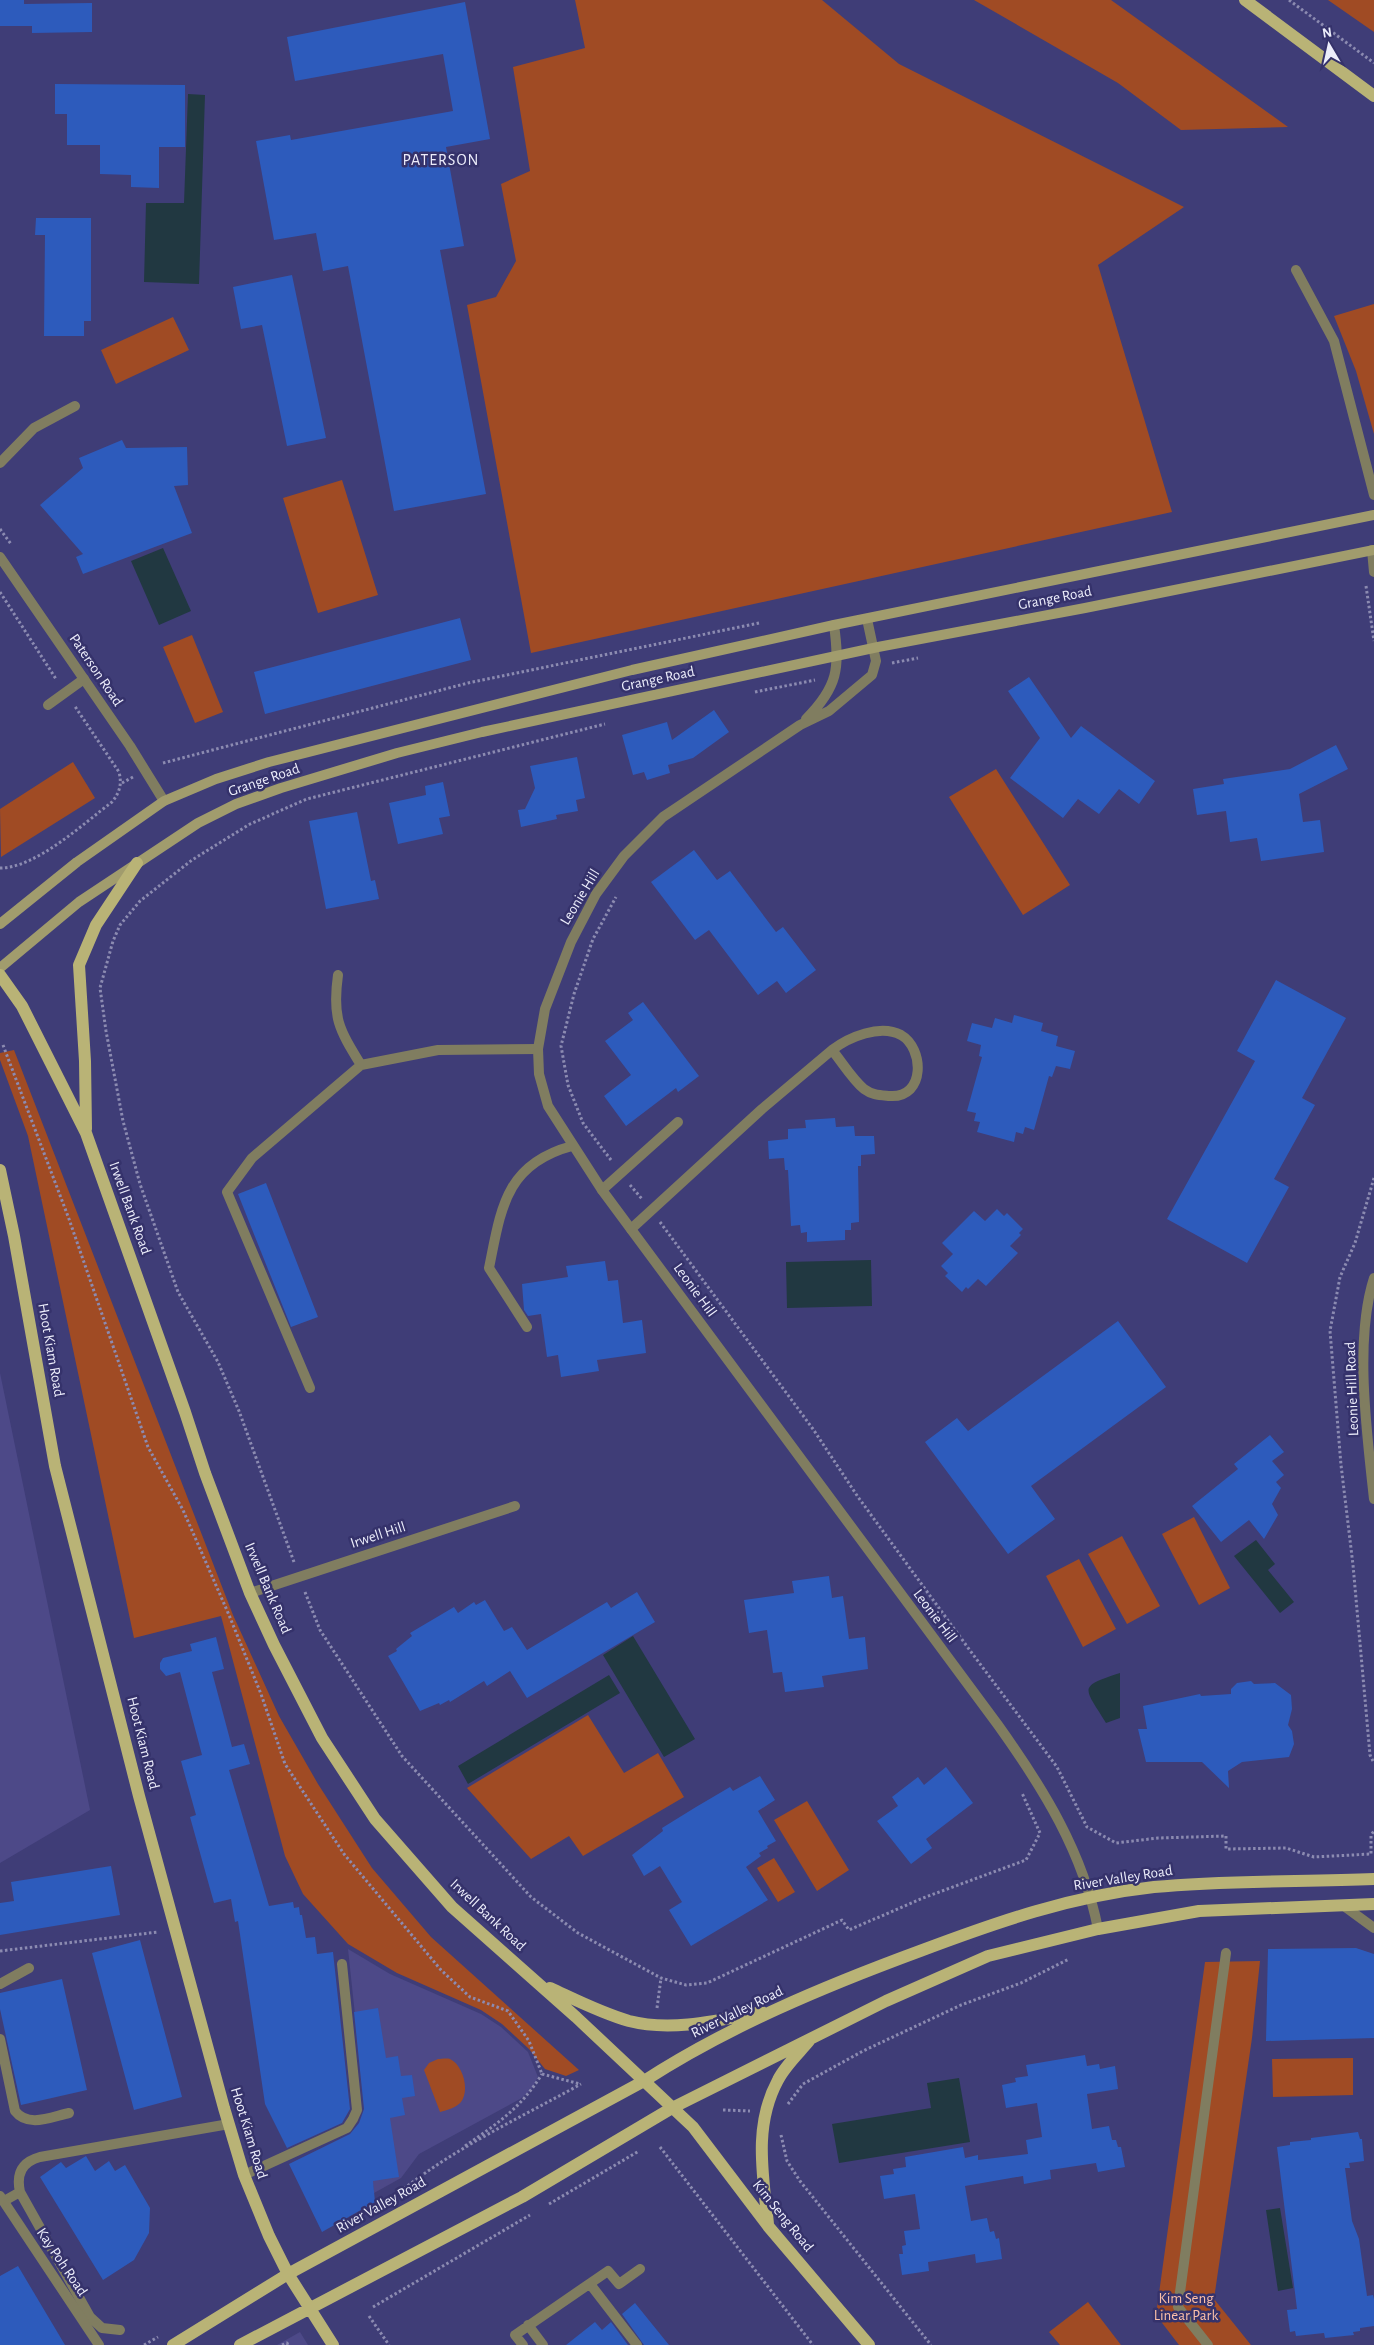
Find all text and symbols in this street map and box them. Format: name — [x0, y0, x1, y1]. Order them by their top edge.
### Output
north arrow — [1304, 20, 1354, 70]
text: N — [1321, 25, 1333, 41]
district label: PATERSON — [403, 152, 479, 168]
street label: Grange Road — [1017, 583, 1093, 612]
street label: Paterson Road — [66, 631, 126, 709]
street label: Grange Road — [620, 664, 696, 694]
street label: Grange Road — [226, 761, 302, 799]
street label: Leonie Hill — [558, 866, 602, 928]
street label: Irwell Bank Road — [106, 1160, 154, 1257]
street label: Leonie Hill — [671, 1260, 719, 1320]
street label: Hoot Kiam Road — [35, 1302, 67, 1398]
street label: Leonie Hill Road — [1343, 1341, 1361, 1436]
street label: Irwell Hill — [349, 1519, 407, 1551]
street label: Irwell Bank Road — [242, 1540, 294, 1636]
street label: Leonie Hill — [910, 1587, 960, 1645]
street label: Hoot Kiam Road — [124, 1695, 162, 1791]
street label: River Valley Road — [1072, 1863, 1174, 1893]
street label: Irwell Bank Road — [447, 1876, 529, 1954]
street label: River Valley Road — [689, 1983, 785, 2041]
street label: Hoot Kiam Road — [228, 2085, 270, 2181]
street label: River Valley Road — [334, 2174, 429, 2236]
street label: Kim Seng Road — [750, 2177, 816, 2255]
street label: Kay Poh Road — [34, 2225, 90, 2299]
park label: Kim Seng Linear Park — [1154, 2291, 1218, 2323]

